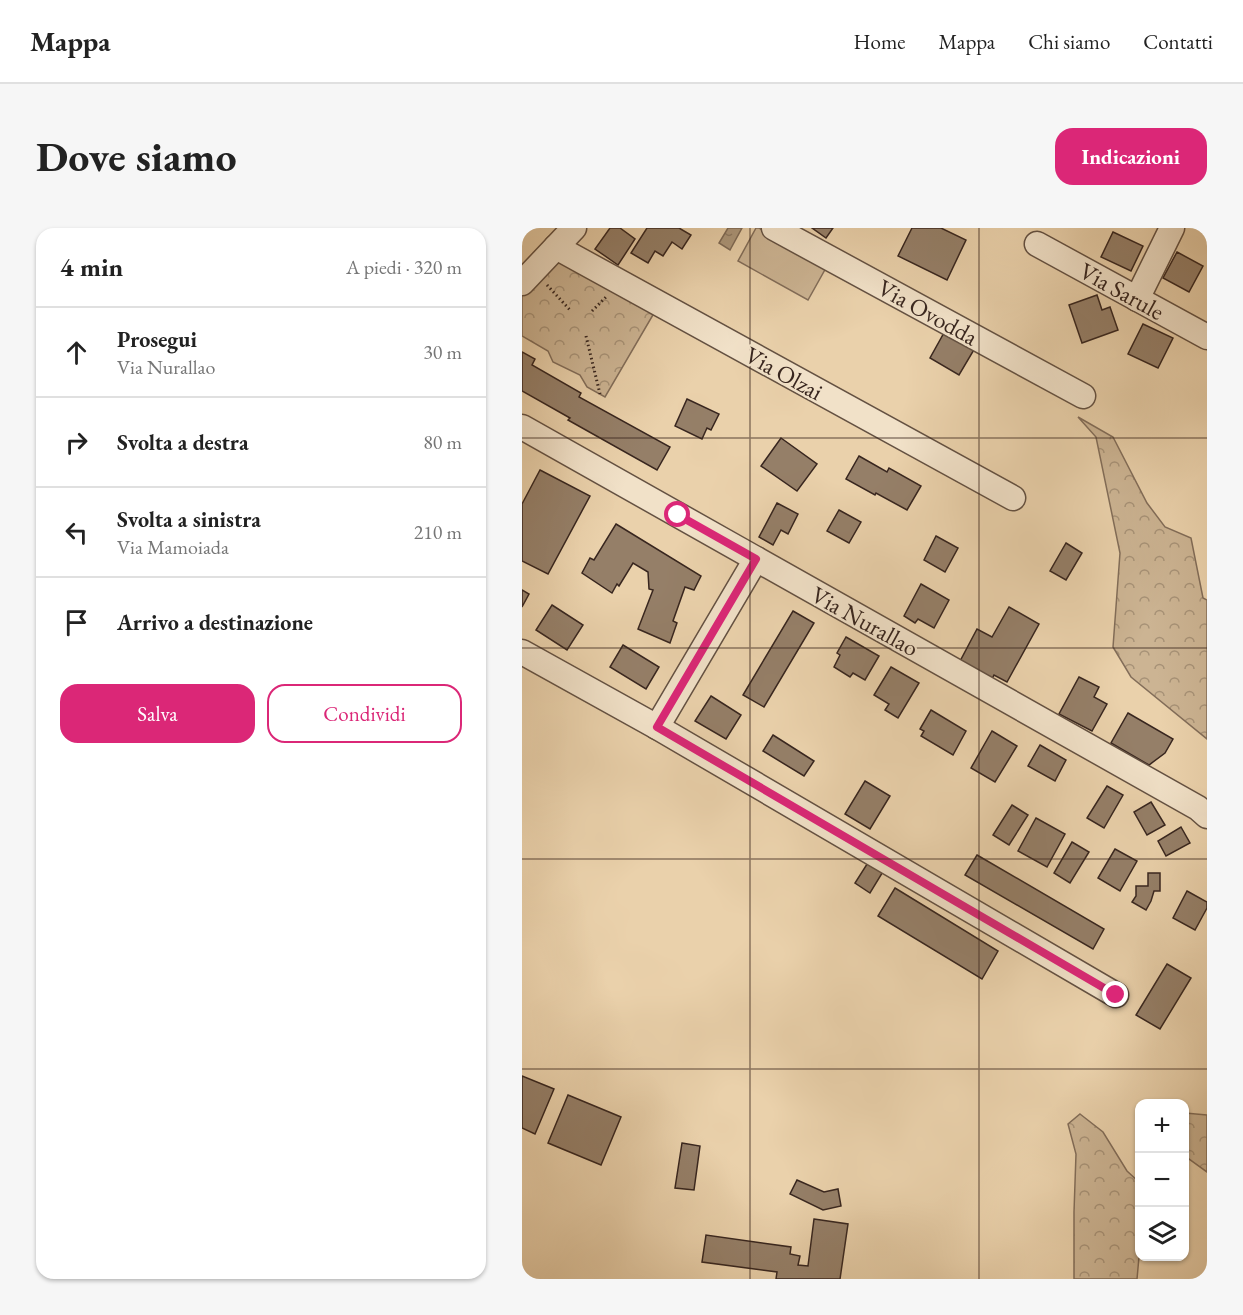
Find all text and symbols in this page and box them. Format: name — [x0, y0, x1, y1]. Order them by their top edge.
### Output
text: Mappa — [30, 23, 110, 59]
text: Home — [854, 28, 906, 55]
text: Mappa — [939, 28, 995, 55]
text: Chi siamo — [1028, 28, 1110, 55]
text: Contatti — [1143, 28, 1213, 55]
button: Indicazioni — [1055, 128, 1207, 185]
text: Dove siamo — [36, 129, 237, 184]
text: 4 min — [60, 250, 123, 284]
text: A piedi · 320 m — [346, 254, 462, 280]
street label: Via Sarule — [1074, 255, 1170, 327]
street label: Via Ovodda — [872, 272, 984, 352]
text: Prosegui — [117, 325, 197, 354]
icon: ahead — [60, 336, 93, 369]
text: 30 m — [423, 339, 462, 365]
street label: Via Olzai — [740, 339, 829, 407]
text: Via Nurallao — [117, 354, 215, 380]
icon: right — [60, 426, 93, 459]
text: Svolta a destra — [117, 428, 249, 457]
text: 80 m — [423, 429, 462, 455]
route start — [664, 501, 690, 527]
text: Svolta a sinistra — [117, 505, 261, 534]
icon: left — [60, 516, 93, 549]
text: 210 m — [414, 519, 462, 545]
text: Via Mamoiada — [117, 534, 229, 560]
street label: Via Nurallao — [806, 579, 924, 663]
icon: arrive — [60, 606, 93, 639]
text: Arrivo a destinazione — [117, 608, 313, 637]
button: Salva — [60, 684, 255, 743]
button: Condividi — [267, 684, 462, 743]
route end — [1102, 981, 1128, 1007]
map controls — [1135, 1099, 1189, 1261]
button: + — [1135, 1099, 1189, 1153]
button: − — [1135, 1153, 1189, 1207]
button: layers — [1135, 1207, 1189, 1261]

